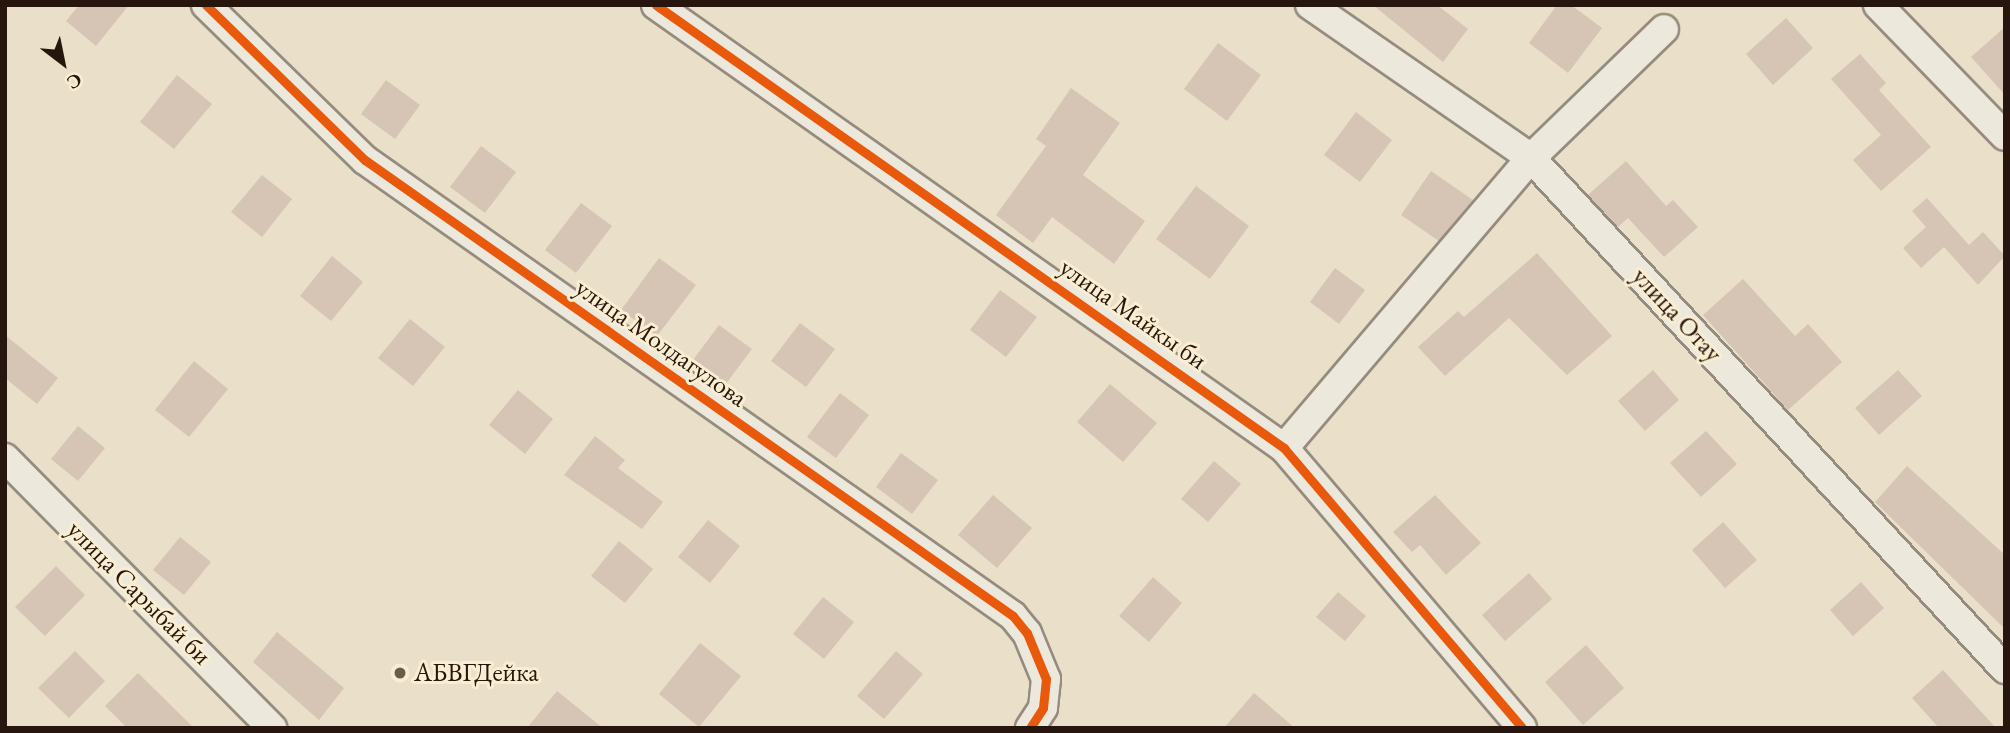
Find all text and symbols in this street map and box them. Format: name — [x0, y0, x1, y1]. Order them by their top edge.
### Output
north arrow — [28, 28, 98, 98]
text: С — [62, 67, 87, 95]
street label: улица Майкы би — [1053, 252, 1213, 376]
street label: улица Отау — [1625, 261, 1729, 369]
street label: улица Молдагулова — [569, 272, 753, 414]
street label: улица Сарыбай би — [60, 514, 218, 672]
place label: АБВГДейка — [414, 657, 539, 689]
marker: АБВГДейка — [392, 665, 408, 681]

